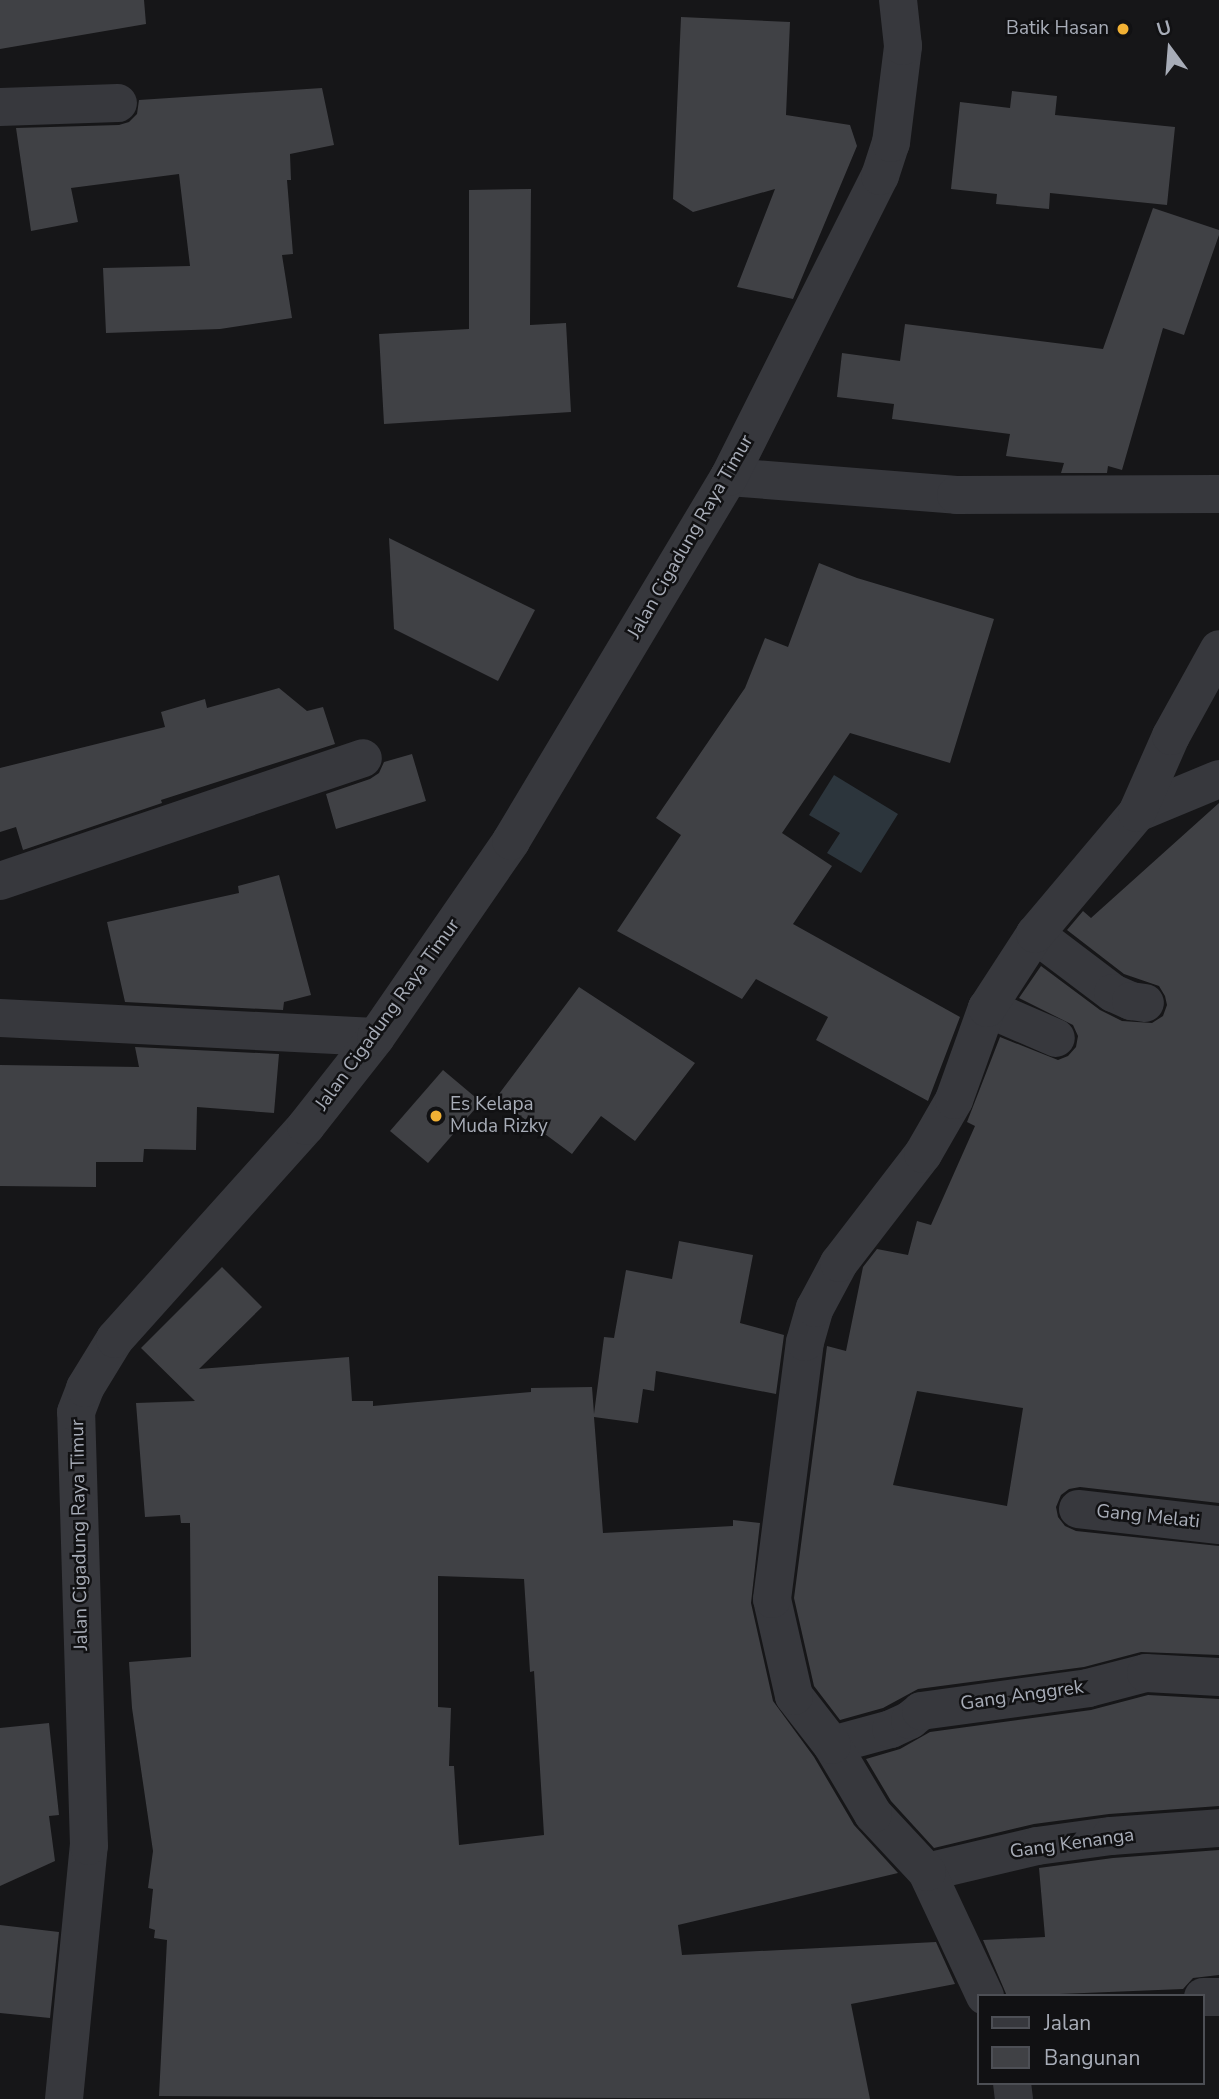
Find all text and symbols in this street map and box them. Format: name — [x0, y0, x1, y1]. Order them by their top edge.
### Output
north arrow — [1135, 14, 1205, 84]
text: U — [1154, 14, 1175, 43]
place label: Batik Hasan — [1006, 18, 1109, 40]
marker: Batik Hasan — [1115, 21, 1131, 37]
street label: Jalan Cigadung Raya Timur — [623, 431, 759, 643]
street label: Jalan Cigadung Raya Timur — [311, 915, 465, 1115]
place label: Es Kelapa Muda Rizky — [450, 1094, 548, 1138]
marker: Es Kelapa Muda Rizky — [428, 1108, 444, 1124]
street label: Jalan Cigadung Raya Timur — [67, 1419, 93, 1651]
street label: Gang Melati — [1095, 1500, 1201, 1534]
street label: Gang Anggrek — [959, 1676, 1085, 1716]
street label: Gang Kenanga — [1008, 1824, 1136, 1864]
legend — [978, 1994, 1205, 2085]
text: Jalan — [1044, 2009, 1091, 2037]
text: Bangunan — [1044, 2044, 1140, 2072]

